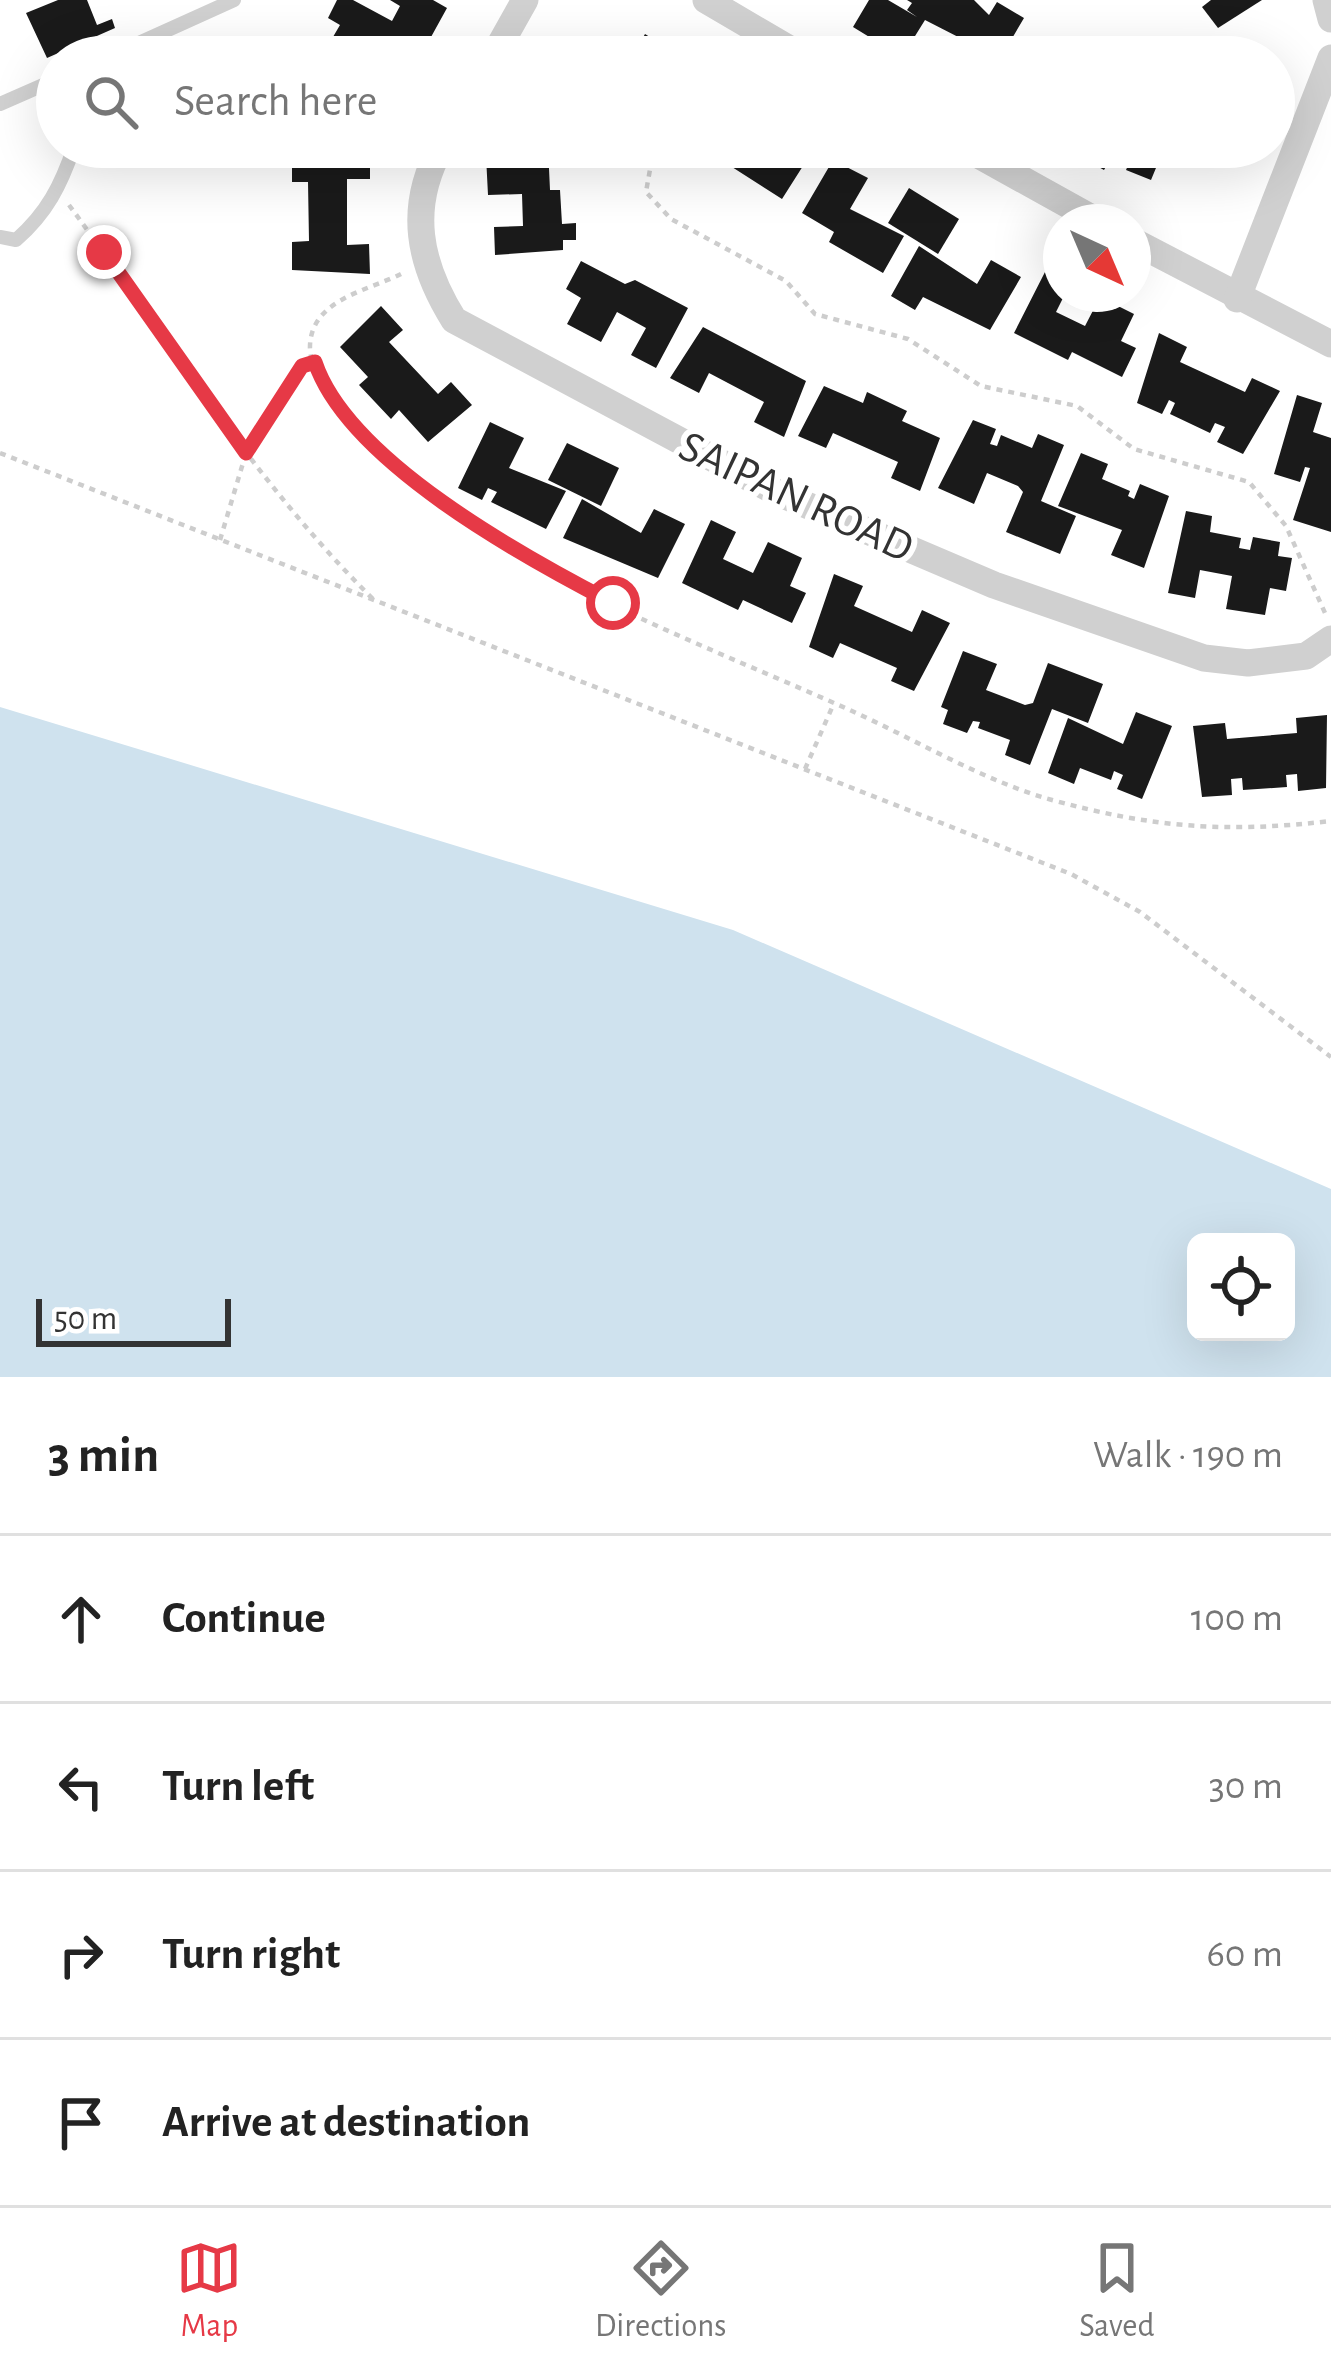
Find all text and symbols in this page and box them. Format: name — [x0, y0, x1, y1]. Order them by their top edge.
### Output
search box — [36, 36, 1295, 168]
icon: search — [78, 69, 144, 135]
text: Search here — [174, 79, 377, 124]
north arrow — [1043, 204, 1151, 312]
route end — [77, 225, 131, 279]
street label: SAIPAN ROAD — [672, 424, 920, 571]
route start — [586, 576, 640, 630]
map controls — [1187, 1233, 1295, 1341]
button: locate — [1187, 1233, 1295, 1341]
scale bar — [36, 1293, 231, 1346]
text: 50 m — [54, 1303, 117, 1336]
text: 3 min — [48, 1430, 159, 1481]
text: Walk · 190 m — [1093, 1436, 1283, 1475]
icon: ahead — [48, 1586, 114, 1652]
text: Continue — [162, 1596, 326, 1641]
text: 100 m — [1191, 1599, 1283, 1638]
icon: left — [48, 1754, 114, 1820]
text: Turn left — [162, 1764, 314, 1809]
text: 30 m — [1209, 1767, 1283, 1806]
icon: right — [48, 1922, 114, 1988]
text: Turn right — [162, 1932, 340, 1977]
text: 60 m — [1206, 1935, 1283, 1974]
icon: arrive — [48, 2090, 114, 2156]
text: Arrive at destination — [162, 2100, 530, 2145]
tab: Map — [176, 2235, 242, 2347]
tab: Directions — [595, 2235, 726, 2347]
tab: Saved — [1079, 2235, 1155, 2347]

